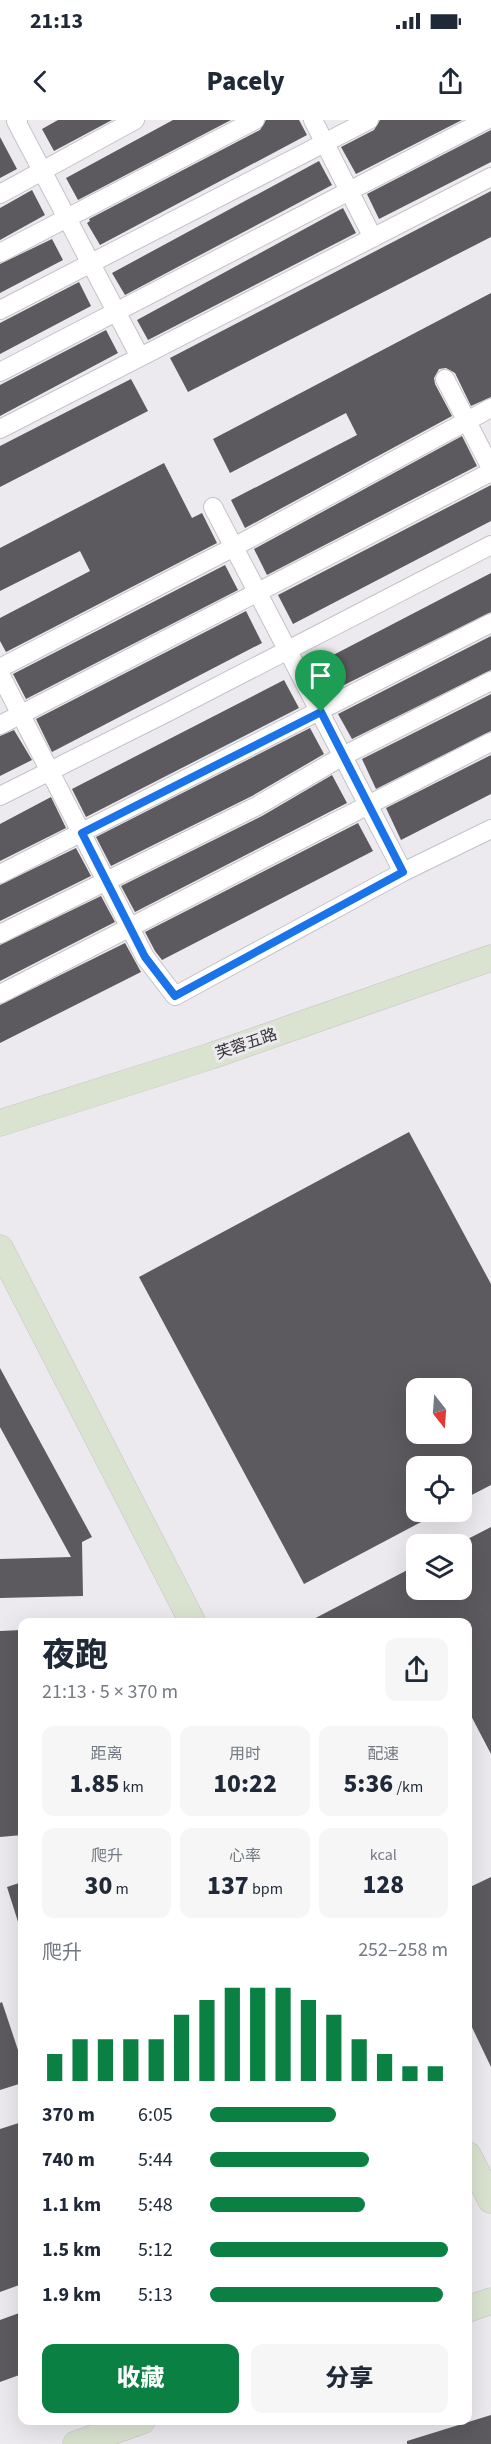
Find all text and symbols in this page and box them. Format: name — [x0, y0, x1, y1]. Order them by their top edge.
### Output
text: 21:13 — [30, 5, 83, 37]
text: Pacely — [206, 62, 285, 101]
icon: back — [24, 65, 57, 98]
icon: share — [434, 65, 467, 98]
pin — [295, 650, 346, 712]
icon: arrive — [304, 659, 337, 692]
street label: 芙蓉五路 — [212, 1023, 280, 1065]
north arrow — [406, 1378, 472, 1444]
map controls — [406, 1378, 472, 1600]
button: locate — [406, 1456, 472, 1522]
button: layers — [406, 1534, 472, 1600]
text: 夜跑 — [42, 1632, 108, 1679]
button: share — [385, 1638, 448, 1701]
text: 21:13 · 5 × 370 m — [42, 1678, 178, 1706]
text: 距离 — [91, 1743, 123, 1765]
text: 用时 — [229, 1743, 261, 1765]
text: 配速 — [367, 1743, 399, 1765]
text: 1.85 — [70, 1765, 119, 1802]
text: 10:22 — [213, 1765, 277, 1802]
text: 5:36 — [343, 1765, 393, 1802]
text: km — [119, 1776, 144, 1798]
text: /km — [393, 1776, 423, 1798]
text: kcal — [370, 1844, 397, 1866]
text: 爬升 — [91, 1845, 123, 1867]
text: 心率 — [229, 1845, 261, 1867]
text: 128 — [362, 1866, 404, 1903]
text: 30 — [85, 1867, 112, 1904]
text: 137 — [207, 1867, 249, 1904]
text: m — [112, 1878, 129, 1900]
text: bpm — [249, 1878, 283, 1900]
text: 252–258 m — [358, 1936, 448, 1964]
text: 爬升 — [42, 1939, 82, 1967]
text: 370 m — [42, 2101, 95, 2129]
text: 6:05 — [138, 2101, 173, 2129]
text: 740 m — [42, 2146, 95, 2174]
text: 5:44 — [138, 2146, 173, 2174]
text: 1.1 km — [42, 2191, 101, 2219]
text: 5:48 — [138, 2191, 173, 2219]
text: 1.5 km — [42, 2236, 101, 2264]
text: 5:12 — [138, 2236, 173, 2264]
text: 1.9 km — [42, 2281, 101, 2309]
text: 5:13 — [138, 2281, 173, 2309]
button: 收藏 — [42, 2344, 239, 2413]
button: 分享 — [251, 2344, 448, 2413]

